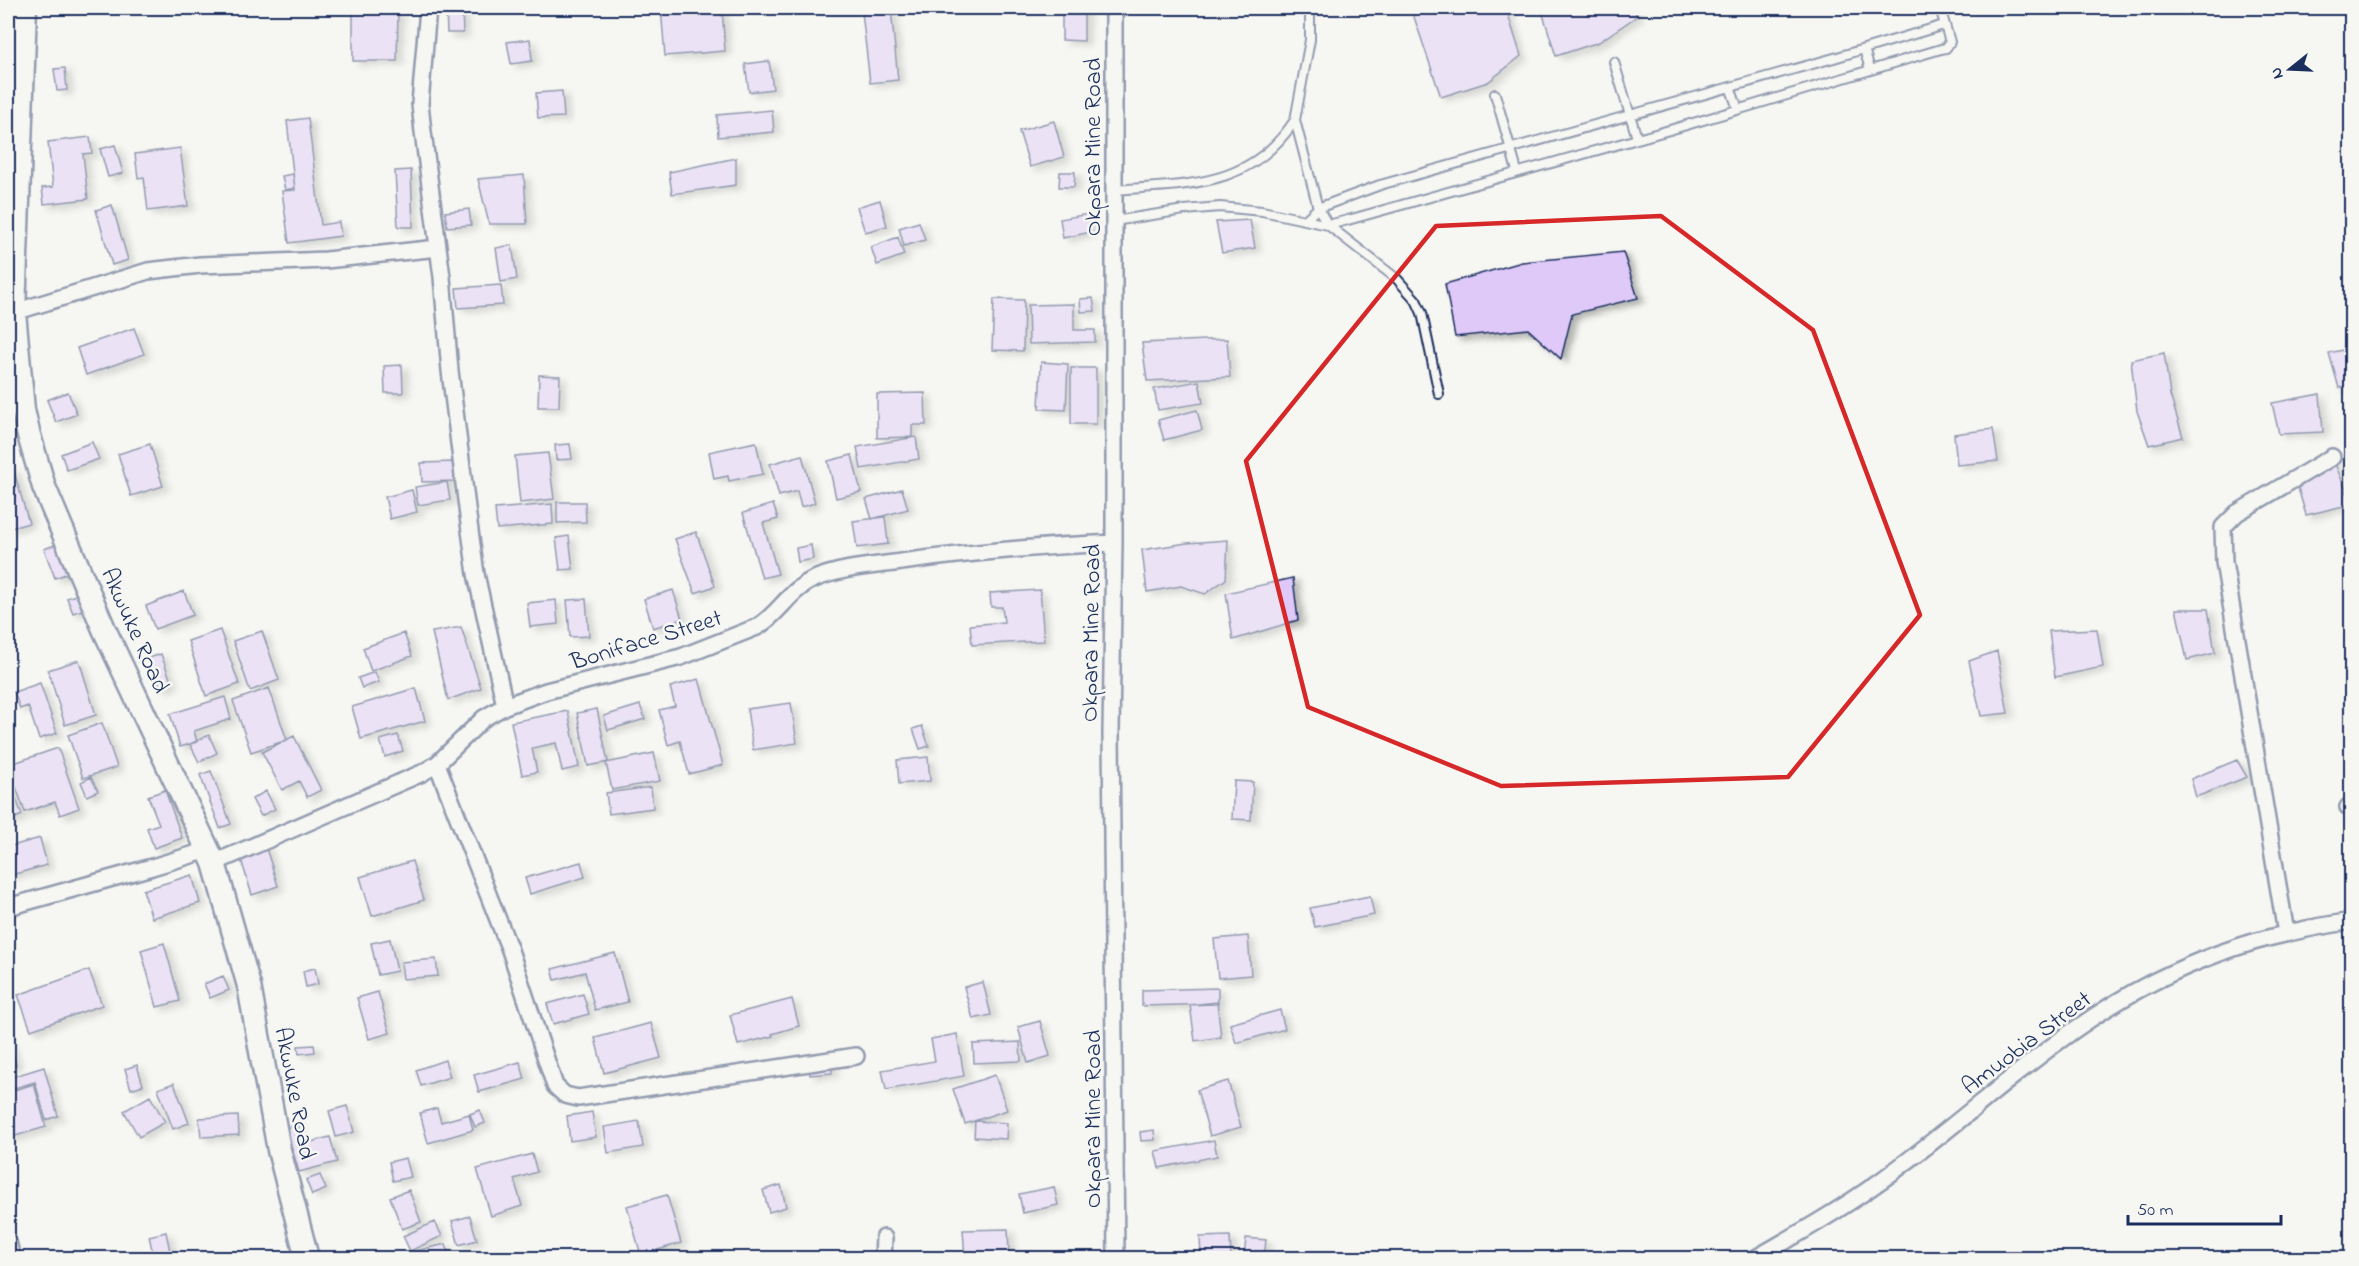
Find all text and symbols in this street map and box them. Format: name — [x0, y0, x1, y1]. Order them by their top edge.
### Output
north arrow — [2260, 39, 2320, 99]
street label: Okpara Mine Road — [1077, 57, 1112, 236]
text: N — [2264, 64, 2291, 82]
street label: Okpara Mine Road — [1073, 543, 1112, 723]
street label: Akwuke Road — [90, 563, 177, 700]
street label: Boniface Street — [566, 602, 727, 681]
street label: Amuobia Street — [1955, 983, 2100, 1105]
street label: Akwuke Road — [264, 1024, 324, 1163]
street label: Okpara Mine Road — [1077, 1029, 1112, 1208]
scale bar — [2128, 1188, 2281, 1226]
text: 50 m — [2137, 1198, 2174, 1224]

